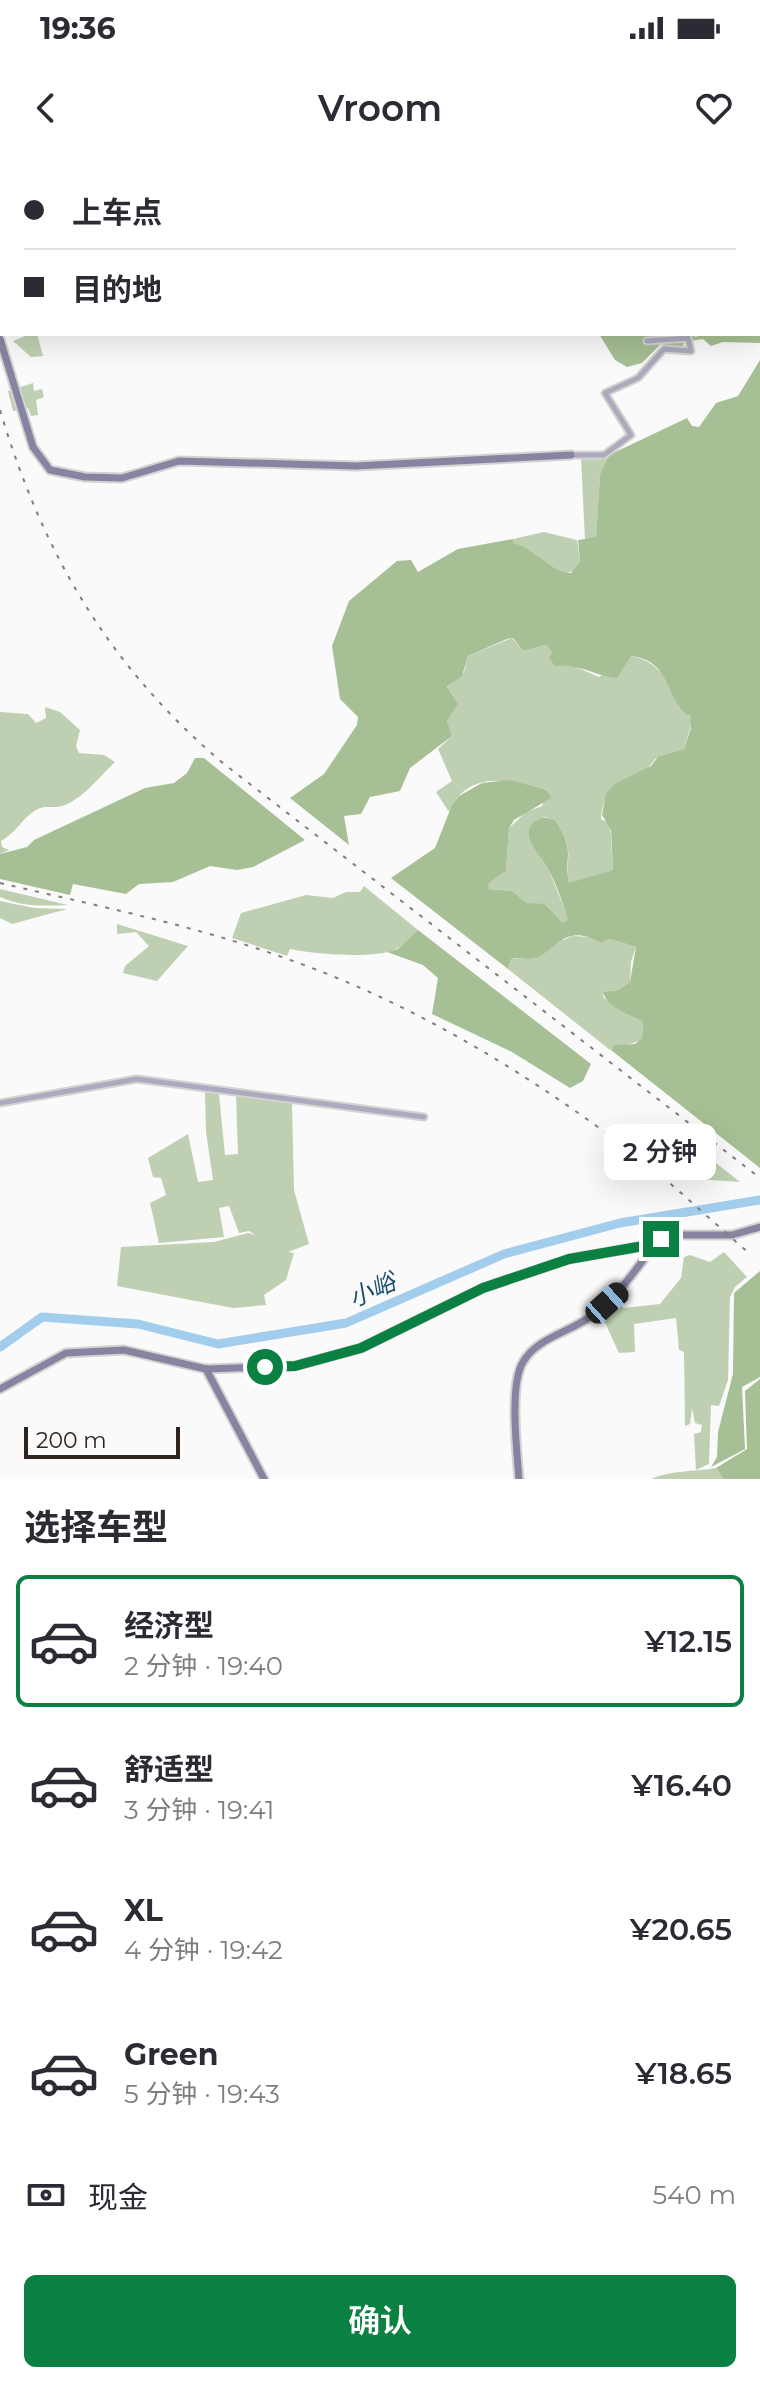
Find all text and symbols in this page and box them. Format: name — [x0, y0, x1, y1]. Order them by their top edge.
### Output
text: 19:36 — [40, 10, 116, 47]
icon: back — [24, 86, 68, 130]
text: Vroom — [318, 86, 442, 130]
icon: heart — [692, 86, 736, 130]
text: 上车点 — [72, 194, 162, 231]
text: 目的地 — [72, 271, 162, 308]
callout: 2 分钟 — [605, 1123, 717, 1179]
text: 2 分钟 — [623, 1136, 697, 1168]
route end — [643, 1221, 679, 1257]
water label: 小峪 — [344, 1266, 403, 1313]
car — [581, 1278, 633, 1328]
route start — [247, 1349, 283, 1385]
scale bar — [24, 1423, 180, 1459]
text: 200 m — [36, 1427, 107, 1454]
text: 选择车型 — [24, 1505, 168, 1549]
icon: car — [28, 1605, 100, 1677]
text: 经济型 — [124, 1607, 214, 1644]
text: ¥12.15 — [644, 1623, 732, 1660]
text: 2 分钟 · 19:40 — [124, 1650, 283, 1682]
icon: car — [28, 1749, 100, 1821]
text: 舒适型 — [124, 1751, 214, 1788]
text: ¥16.40 — [631, 1767, 732, 1804]
text: 3 分钟 · 19:41 — [124, 1794, 274, 1826]
text: XL — [124, 1892, 163, 1929]
icon: car — [28, 1893, 100, 1965]
text: ¥20.65 — [630, 1911, 732, 1948]
text: 4 分钟 · 19:42 — [124, 1934, 283, 1966]
text: Green — [124, 2036, 218, 2073]
icon: car — [28, 2037, 100, 2109]
text: ¥18.65 — [635, 2055, 732, 2092]
text: 5 分钟 · 19:43 — [124, 2078, 280, 2110]
icon: cash — [24, 2173, 68, 2217]
text: 现金 — [88, 2179, 148, 2216]
text: 540 m — [652, 2179, 736, 2211]
button: 确认 — [24, 2275, 736, 2367]

